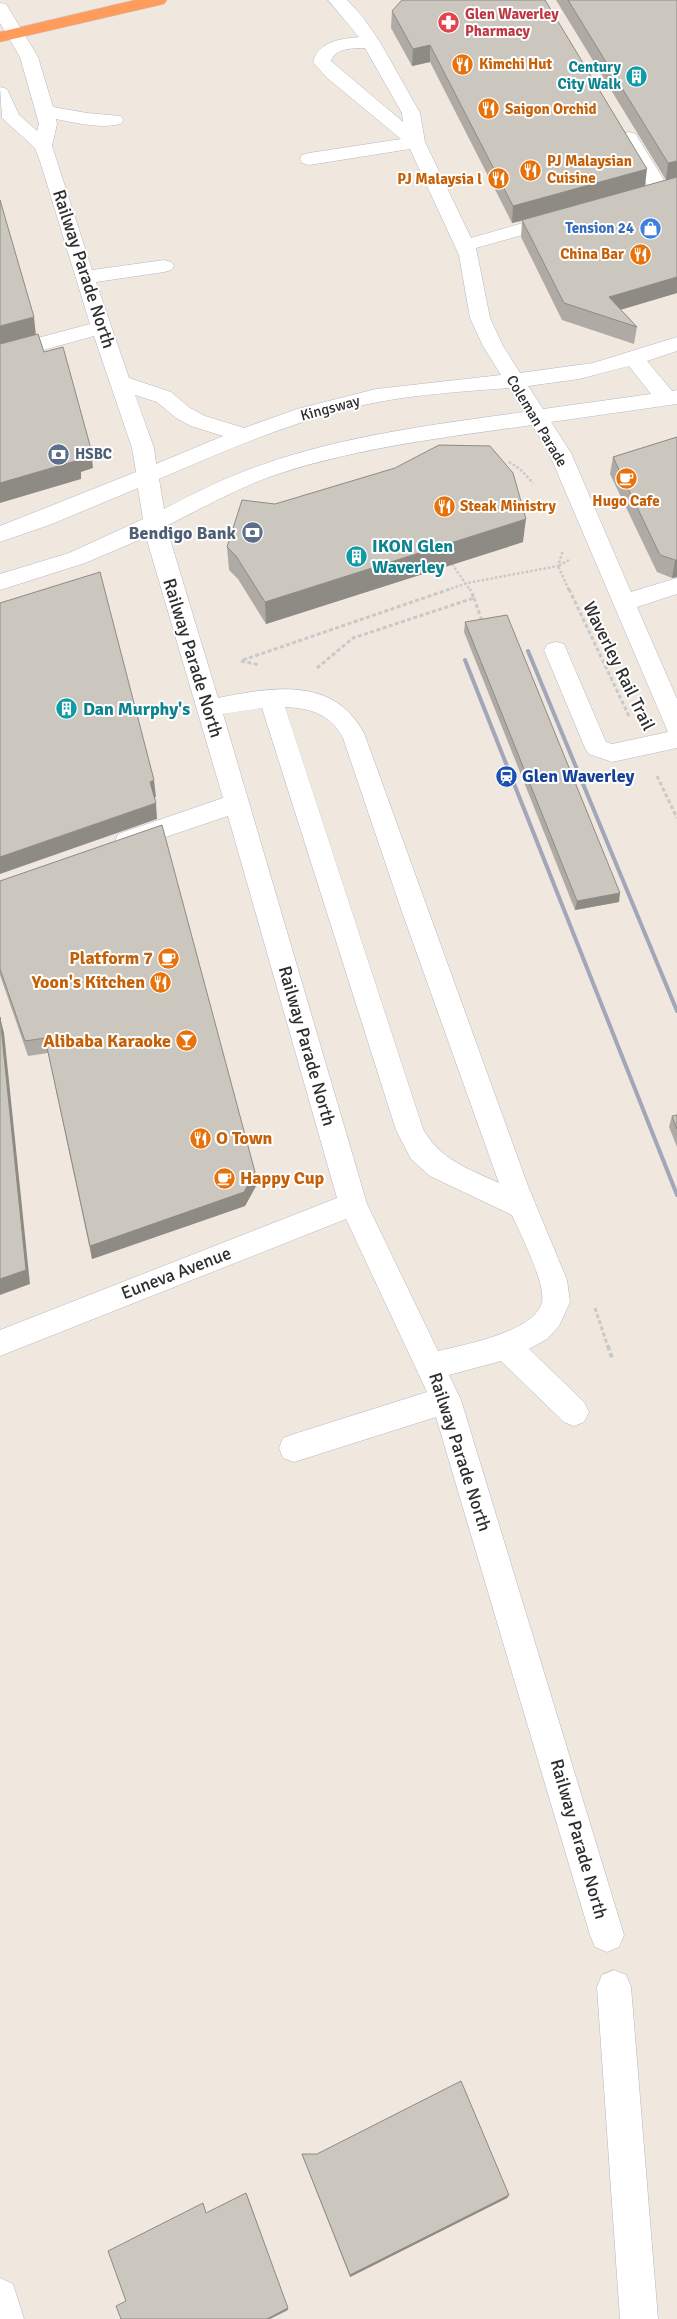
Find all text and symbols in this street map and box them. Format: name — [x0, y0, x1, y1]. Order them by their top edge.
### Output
place label: Glen Waverley Pharmacy — [465, 5, 559, 40]
pharmacy icon: Glen Waverley Pharmacy — [437, 11, 461, 35]
restaurant icon: Kimchi Hut — [451, 52, 475, 76]
place label: Kimchi Hut — [479, 55, 552, 73]
place label: Century City Walk — [558, 58, 622, 93]
building icon: Century City Walk — [625, 64, 649, 88]
restaurant icon: Saigon Orchid — [477, 97, 501, 121]
place label: Saigon Orchid — [505, 100, 597, 118]
place label: PJ Malaysian Cuisine — [547, 152, 632, 187]
restaurant icon: PJ Malaysian Cuisine — [519, 158, 543, 182]
restaurant icon: PJ Malaysia l — [486, 167, 510, 191]
place label: PJ Malaysia l — [397, 170, 482, 188]
street label: Railway Parade North — [48, 187, 120, 351]
shop icon: Tension 24 — [638, 216, 662, 240]
place label: Tension 24 — [565, 219, 634, 237]
restaurant icon: China Bar — [628, 242, 652, 266]
place label: China Bar — [560, 245, 624, 263]
street label: Coleman Parade — [503, 372, 571, 470]
street label: Kingsway — [298, 391, 362, 425]
bank icon: HSBC — [47, 442, 71, 466]
place label: HSBC — [75, 445, 112, 463]
cafe icon: Hugo Cafe — [614, 466, 638, 490]
place label: Hugo Cafe — [592, 492, 660, 510]
restaurant icon: Steak Ministry — [432, 494, 456, 518]
place label: Steak Ministry — [460, 497, 557, 515]
bank icon: Bendigo Bank — [240, 521, 264, 545]
place label: Bendigo Bank — [129, 522, 237, 544]
place label: IKON Glen Waverley — [372, 535, 453, 578]
building icon: IKON Glen Waverley — [344, 544, 368, 568]
street label: Railway Parade North — [158, 576, 228, 740]
street label: Waverley Rail Trail — [578, 598, 660, 734]
building icon: Dan Murphy's — [55, 697, 79, 721]
place label: Dan Murphy's — [83, 698, 190, 720]
station icon: Glen Waverley — [494, 764, 518, 788]
place label: Glen Waverley — [522, 765, 634, 787]
cafe icon: Platform 7 — [157, 946, 181, 970]
place label: Platform 7 — [69, 947, 153, 969]
street label: Railway Parade North — [274, 963, 340, 1129]
restaurant icon: Yoon's Kitchen — [149, 970, 173, 994]
place label: Yoon's Kitchen — [31, 971, 145, 993]
bar icon: Alibaba Karaoke — [175, 1029, 199, 1053]
place label: Alibaba Karaoke — [43, 1030, 171, 1052]
restaurant icon: O Town — [188, 1126, 212, 1150]
place label: O Town — [216, 1127, 273, 1149]
cafe icon: Happy Cup — [212, 1166, 236, 1190]
place label: Happy Cup — [240, 1167, 325, 1189]
street label: Euneva Avenue — [118, 1242, 234, 1304]
street label: Railway Parade North — [424, 1370, 496, 1534]
street label: Railway Parade North — [546, 1756, 612, 1922]

